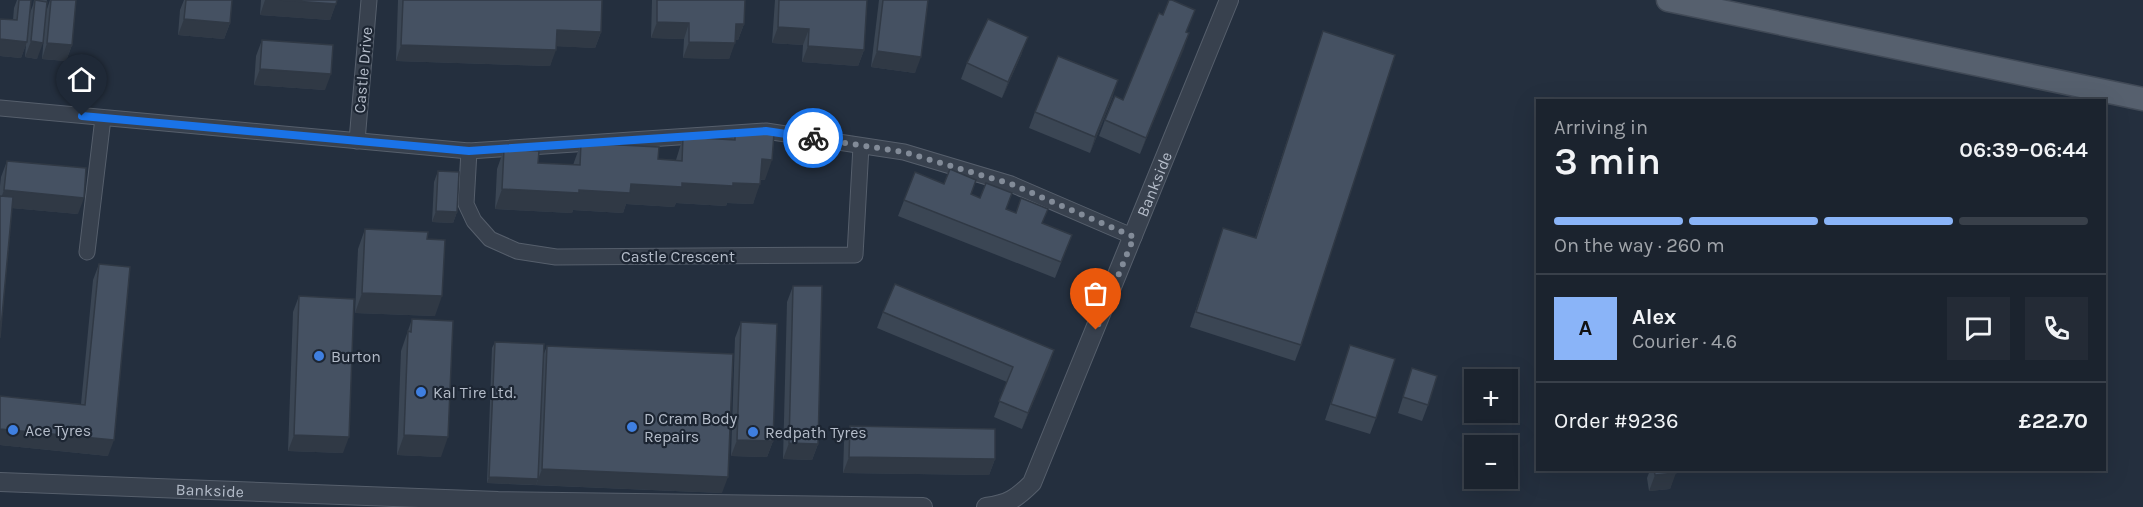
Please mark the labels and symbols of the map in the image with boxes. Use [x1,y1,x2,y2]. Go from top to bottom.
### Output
street label: Castle Drive [350,26,376,114]
pin [56,54,107,116]
courier [783,108,843,168]
street label: Bankside [1132,149,1176,219]
street label: Castle Crescent [621,247,735,266]
pin [1070,268,1121,330]
place label: Burton [331,347,381,366]
marker: Burton [312,349,326,363]
place label: Kal Tire Ltd. [433,383,516,402]
marker: Kal Tire Ltd. [414,385,428,399]
place label: D Cram Body Repairs [644,409,738,446]
marker: D Cram Body Repairs [625,420,639,434]
place label: Ace Tyres [25,421,91,440]
marker: Ace Tyres [6,423,20,437]
place label: Redpath Tyres [765,423,867,442]
marker: Redpath Tyres [746,425,760,439]
street label: Bankside [175,479,244,501]

